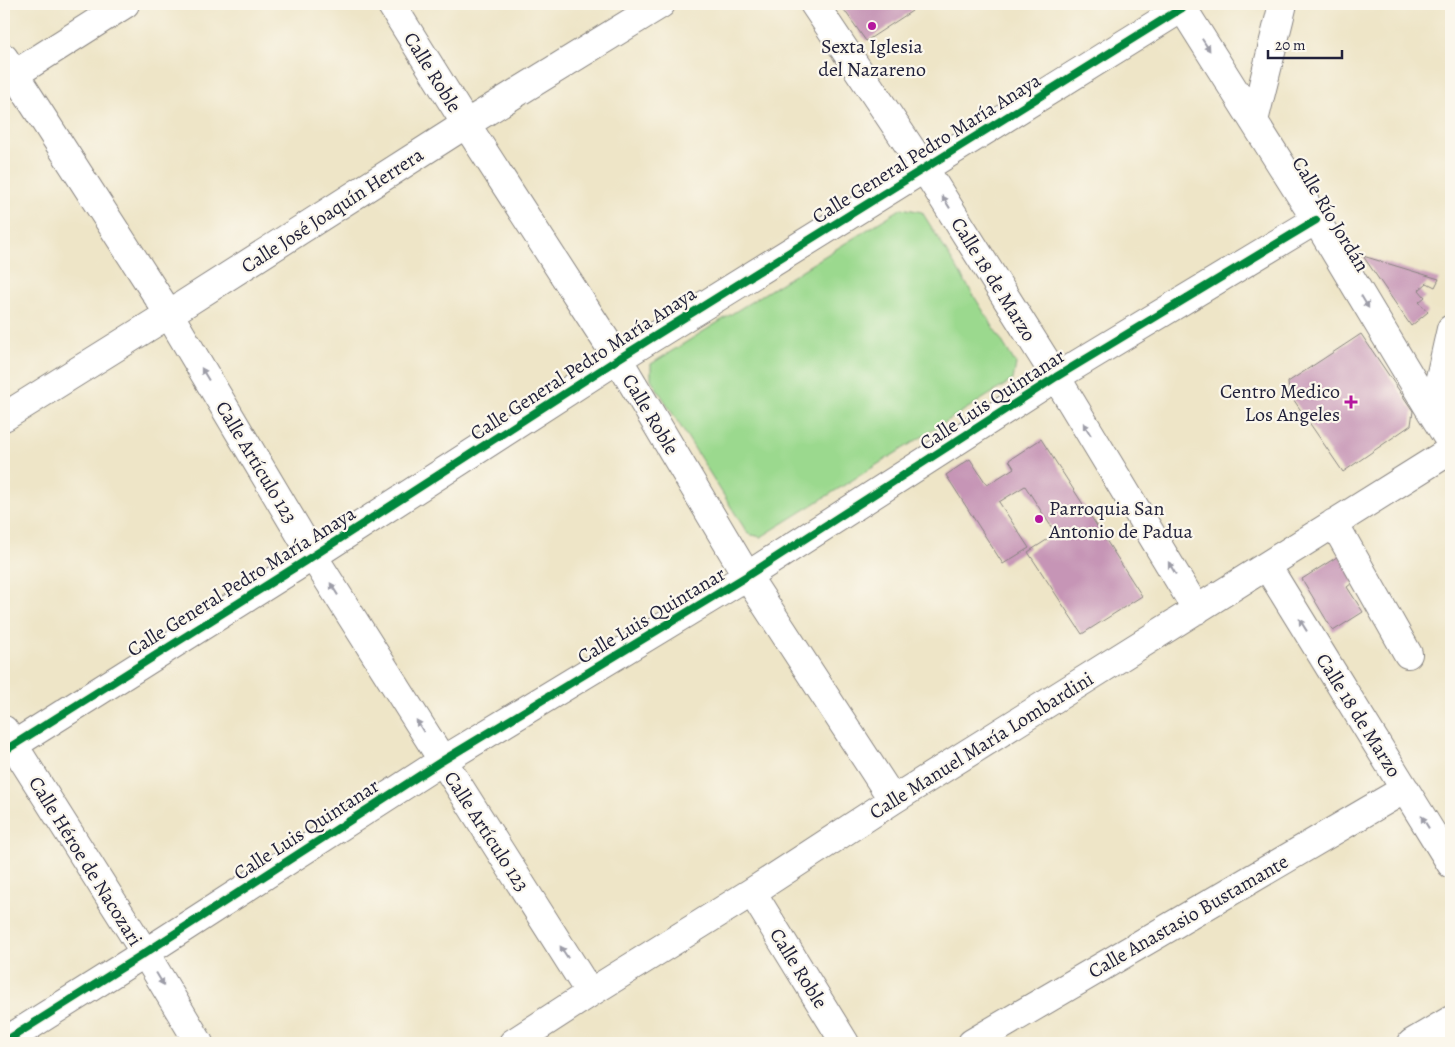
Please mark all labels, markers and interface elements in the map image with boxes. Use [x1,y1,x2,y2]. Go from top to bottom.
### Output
marker: Sexta Iglesia del Nazareno [866,20,878,32]
street label: Calle Roble [397,27,468,118]
scale bar [1268,28,1341,60]
place label: Sexta Iglesia del Nazareno [818,33,926,83]
text: 20 m [1275,35,1306,55]
one-way arrow [1201,38,1211,52]
street label: Calle General Pedro María Anaya [807,66,1046,230]
street label: Calle José Joaquín Herrera [236,141,429,280]
street label: Calle Río Jordán [1285,151,1376,277]
one-way arrow [941,196,950,209]
street label: Calle 18 de Marzo [945,212,1043,346]
street label: Calle General Pedro María Anaya [465,280,702,447]
one-way arrow [1361,295,1370,308]
street label: Calle Luis Quintanar [914,342,1070,457]
one-way arrow [200,368,209,381]
street label: Calle Roble [616,369,685,460]
place label: Centro Medico Los Angeles [1220,378,1340,428]
marker: Centro Medico Los Angeles [1344,395,1358,409]
street label: Calle Artículo 123 [209,396,304,529]
one-way arrow [1083,422,1092,435]
place label: Parroquia San Antonio de Padua [1048,495,1193,545]
street label: Calle General Pedro María Anaya [122,499,361,663]
marker: Parroquia San Antonio de Padua [1033,513,1045,525]
street label: Calle Luis Quintanar [572,560,731,670]
one-way arrow [1167,561,1176,574]
one-way arrow [329,582,339,595]
one-way arrow [1299,618,1308,631]
street label: Calle 18 de Marzo [1310,648,1408,782]
street label: Calle Manuel María Lombardini [864,665,1098,826]
one-way arrow [416,720,425,733]
street label: Calle Artículo 123 [438,766,536,897]
street label: Calle Héroe de Nacozari [22,771,149,951]
street label: Calle Luis Quintanar [228,772,384,887]
one-way arrow [1421,816,1430,829]
street label: Calle Anastasio Bustamante [1083,848,1293,985]
street label: Calle Roble [763,923,834,1014]
one-way arrow [559,945,569,958]
one-way arrow [156,972,165,985]

